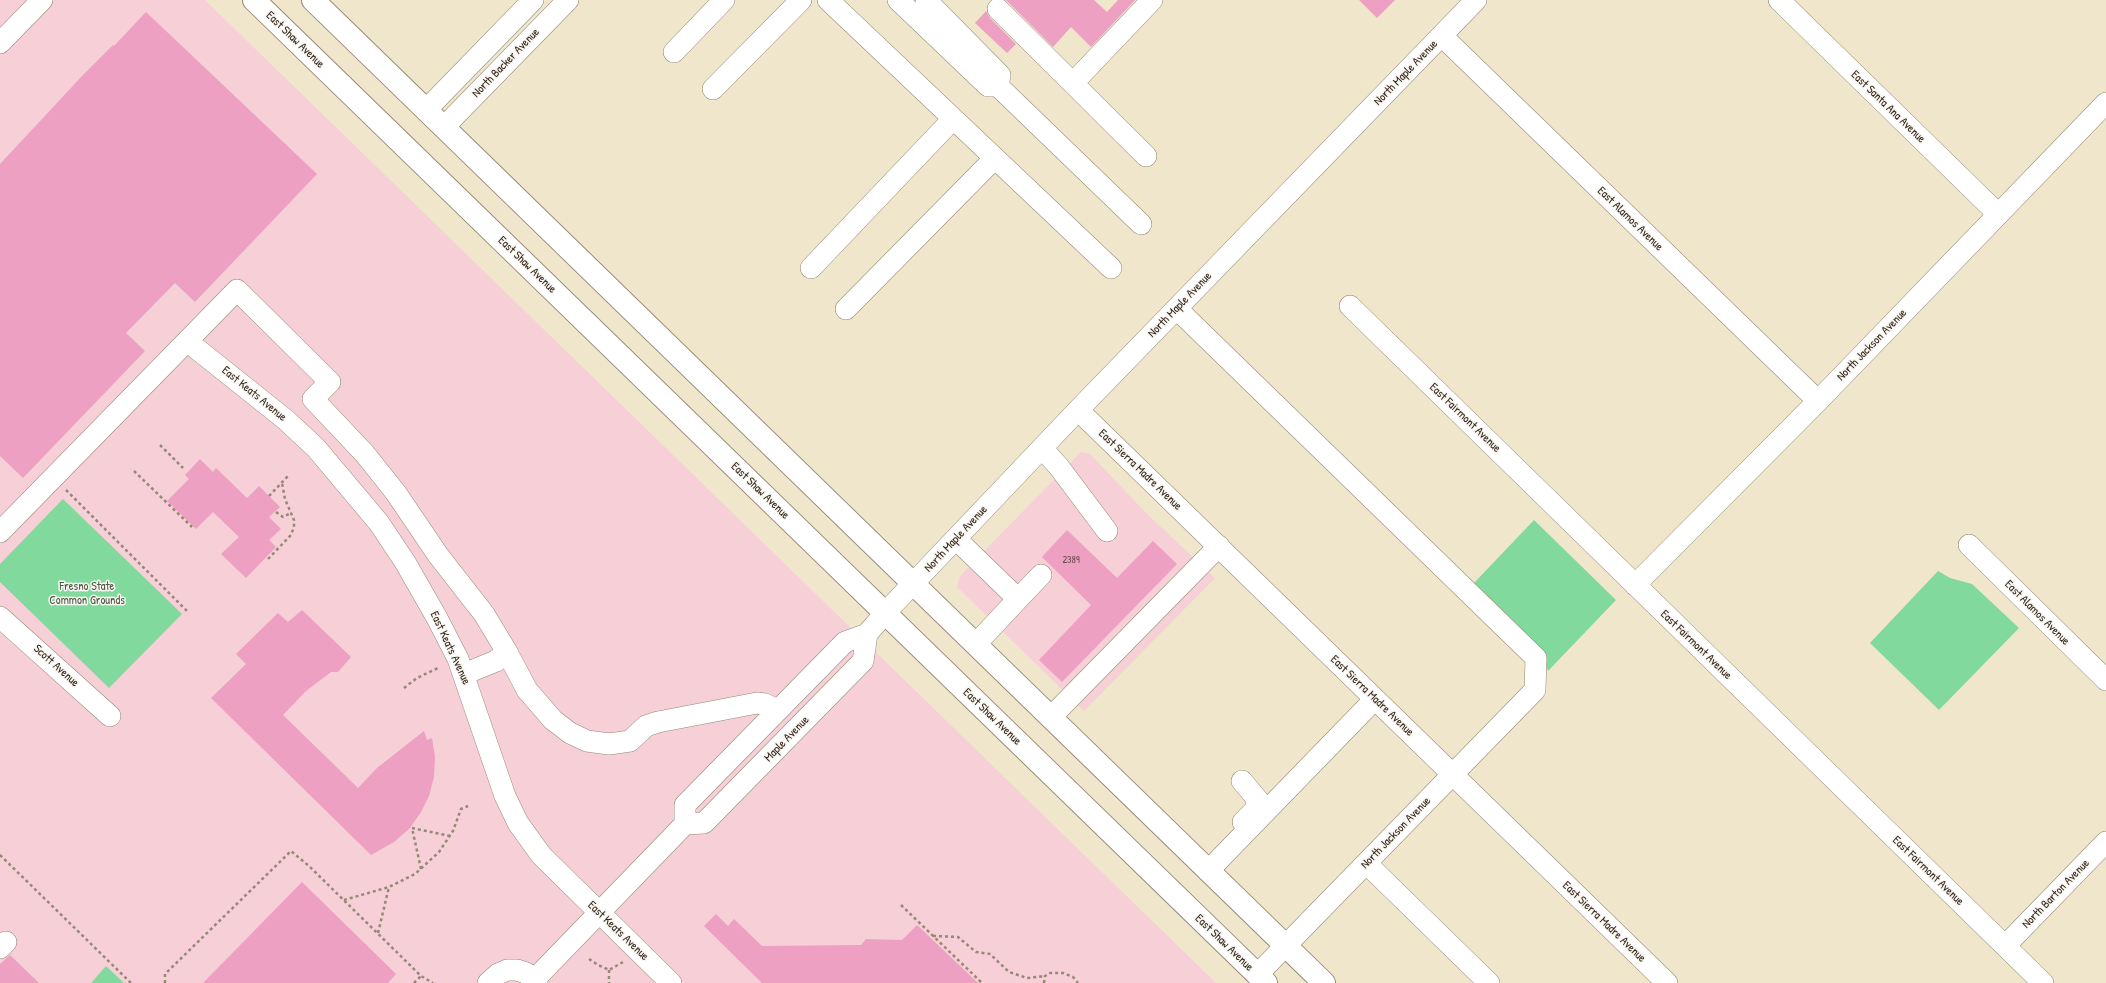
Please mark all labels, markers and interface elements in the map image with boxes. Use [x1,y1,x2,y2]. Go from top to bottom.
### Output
street label: East Shaw Avenue [263,9,327,71]
street label: North Backer Avenue [469,25,543,101]
street label: North Maple Avenue [1371,37,1441,109]
street label: East Santa Ana Avenue [1848,68,1928,146]
street label: East Alamos Avenue [1594,184,1666,254]
street label: East Shaw Avenue [495,234,559,296]
street label: North Maple Avenue [1145,269,1215,341]
street label: North Jackson Avenue [1834,306,1910,384]
street label: East Keats Avenue [219,363,289,425]
street label: East Fairmont Avenue [1426,380,1504,456]
street label: East Sierra Madre Avenue [1095,427,1185,513]
street label: East Shaw Avenue [728,460,792,522]
street label: North Maple Avenue [921,503,991,575]
house number: 2389 [1062,554,1080,566]
street label: East Alamos Avenue [2001,577,2073,649]
park label: Fresno State Common Grounds [49,580,125,608]
street label: East Fairmont Avenue [1657,607,1735,683]
street label: East Keats Avenue [427,609,473,687]
street label: Scott Avenue [30,642,82,690]
street label: East Sierra Madre Avenue [1327,653,1417,739]
street label: East Shaw Avenue [960,686,1024,748]
street label: Maple Avenue [762,713,812,765]
street label: North Jackson Avenue [1358,794,1434,872]
street label: East Fairmont Avenue [1889,833,1967,909]
street label: North Barton Avenue [2019,856,2093,932]
street label: East Sierra Madre Avenue [1559,879,1649,965]
street label: East Keats Avenue [585,898,651,964]
street label: East Shaw Avenue [1192,912,1256,974]

